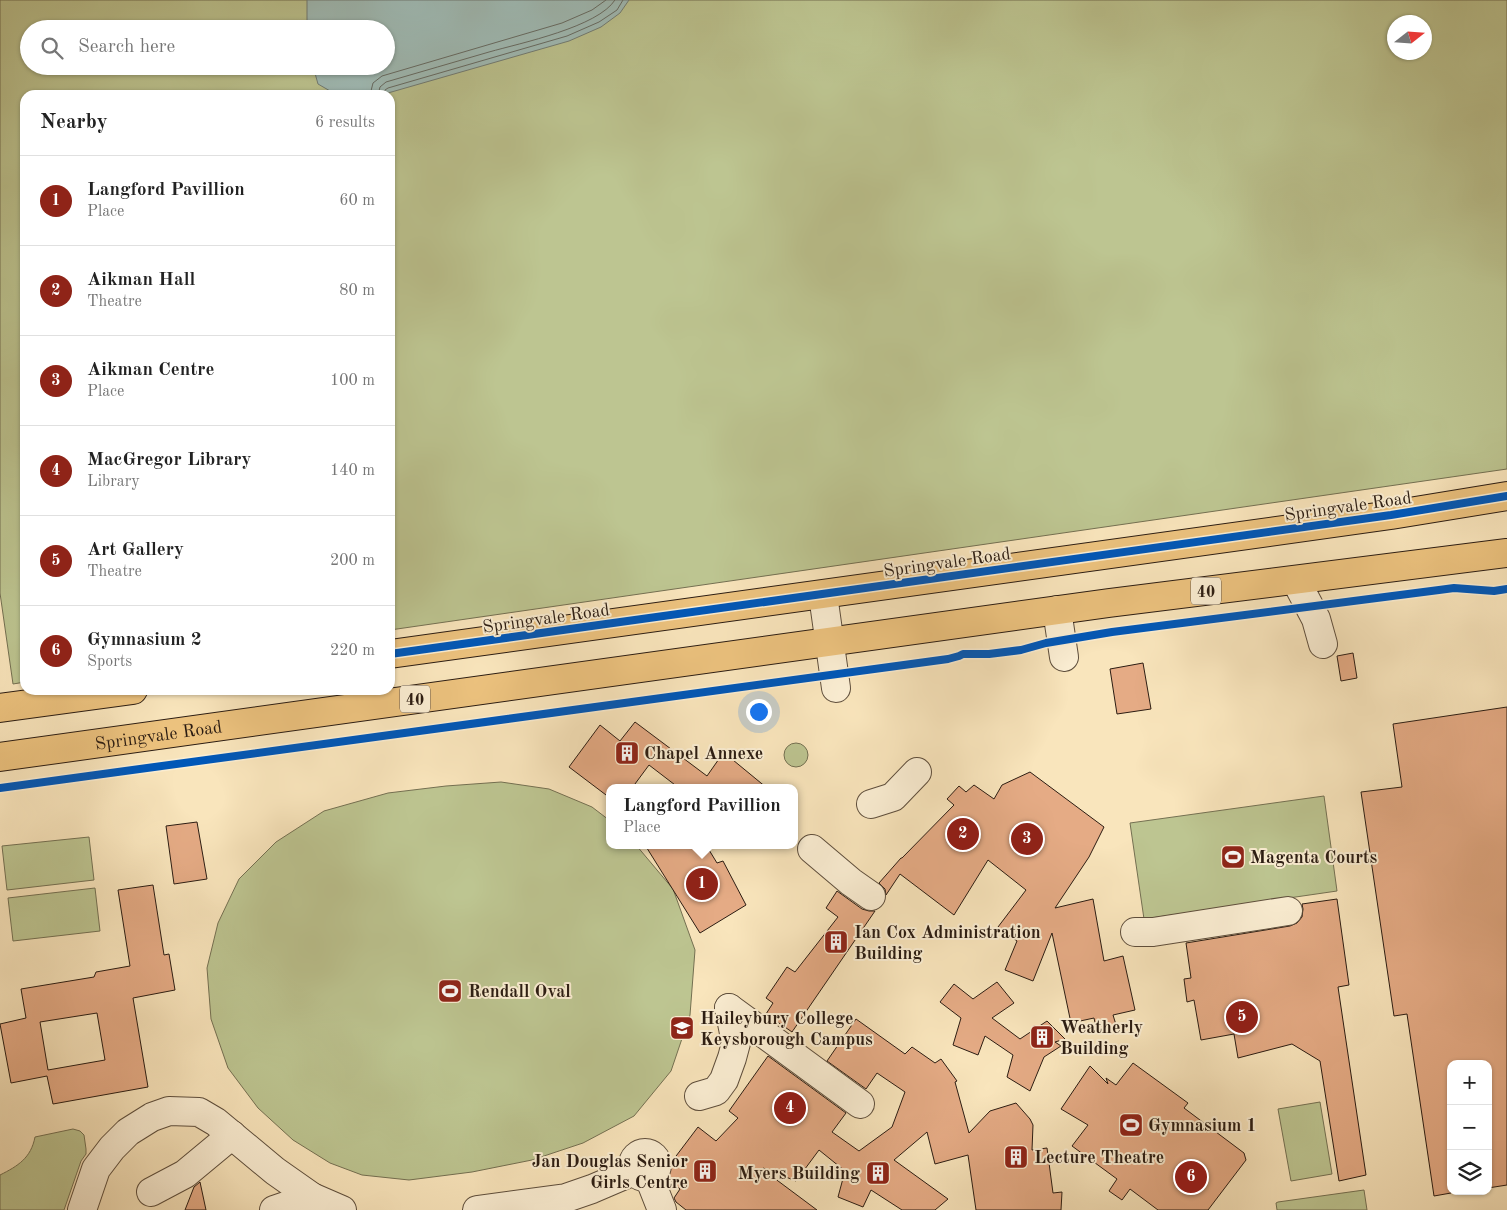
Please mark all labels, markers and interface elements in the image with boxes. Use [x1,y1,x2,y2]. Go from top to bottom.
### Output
north arrow [1387,15,1432,60]
search box [20,20,395,75]
icon: search [38,34,66,62]
text: Search here [78,38,175,57]
text: Nearby [40,112,108,133]
text: 6 results [315,115,375,131]
text: Langford Pavillion [87,181,245,200]
text: 1 [51,193,61,209]
text: 60 m [339,193,375,209]
text: Place [87,204,124,220]
text: Aikman Hall [87,271,195,290]
text: 2 [51,283,61,299]
text: 80 m [339,283,375,299]
text: Theatre [87,294,142,310]
text: Aikman Centre [87,361,215,380]
text: 3 [51,373,61,389]
text: 100 m [330,373,375,389]
text: Place [87,384,124,400]
text: MacGregor Library [87,451,252,470]
text: 4 [51,463,61,479]
text: 140 m [330,463,375,479]
text: Library [87,474,140,490]
street label: Springvale Road [1283,489,1413,525]
text: Art Gallery [87,541,184,560]
street label: Springvale Road [882,545,1012,581]
text: 5 [51,553,61,569]
text: 200 m [330,553,375,569]
text: Theatre [87,564,142,580]
road number: 40 [1191,578,1221,604]
street label: Springvale Road [481,601,611,637]
text: Gymnasium 2 [87,631,202,650]
text: 6 [51,643,61,659]
text: 220 m [330,643,375,659]
text: Sports [87,654,132,670]
road number: 40 [400,686,430,712]
your location [746,699,772,725]
street label: Springvale Road [94,718,223,754]
building icon: Chapel Annexe [614,740,640,766]
place label: Chapel Annexe [644,745,763,763]
popup [606,784,798,849]
text: Langford Pavillion [623,797,781,816]
pin: 2 [947,815,979,853]
text: Place [623,820,661,836]
pin: 3 [1011,820,1043,858]
sports icon: Magenta Courts [1220,844,1246,870]
place label: Magenta Courts [1250,849,1378,867]
pin: 1 [686,865,718,903]
place label: Ian Cox Administration Building [854,924,1041,963]
building icon: Ian Cox Administration Building [823,929,849,955]
sports icon: Rendall Oval [437,978,463,1004]
place label: Rendall Oval [468,983,571,1001]
pin: 5 [1226,998,1258,1036]
place label: Haileybury College Keysborough Campus [700,1010,873,1049]
school or university icon: Haileybury College Keysborough Campus [669,1015,695,1041]
place label: Weatherly Building [1060,1019,1143,1058]
building icon: Weatherly Building [1029,1024,1055,1050]
map controls [1447,1060,1492,1195]
button: + [1447,1060,1492,1105]
pin: 4 [774,1089,806,1127]
button: − [1447,1105,1492,1150]
sports icon: Gymnasium 1 [1118,1112,1144,1138]
place label: Gymnasium 1 [1148,1117,1257,1135]
building icon: Lecture Theatre [1003,1144,1029,1170]
place label: Lecture Theatre [1034,1149,1164,1167]
button: layers [1447,1150,1492,1195]
place label: Jan Douglas Senior Girls Centre [532,1153,688,1192]
building icon: Jan Douglas Senior Girls Centre [692,1158,718,1184]
pin: 6 [1175,1158,1207,1196]
building icon: Myers Building [865,1160,891,1186]
place label: Myers Building [738,1165,860,1183]

